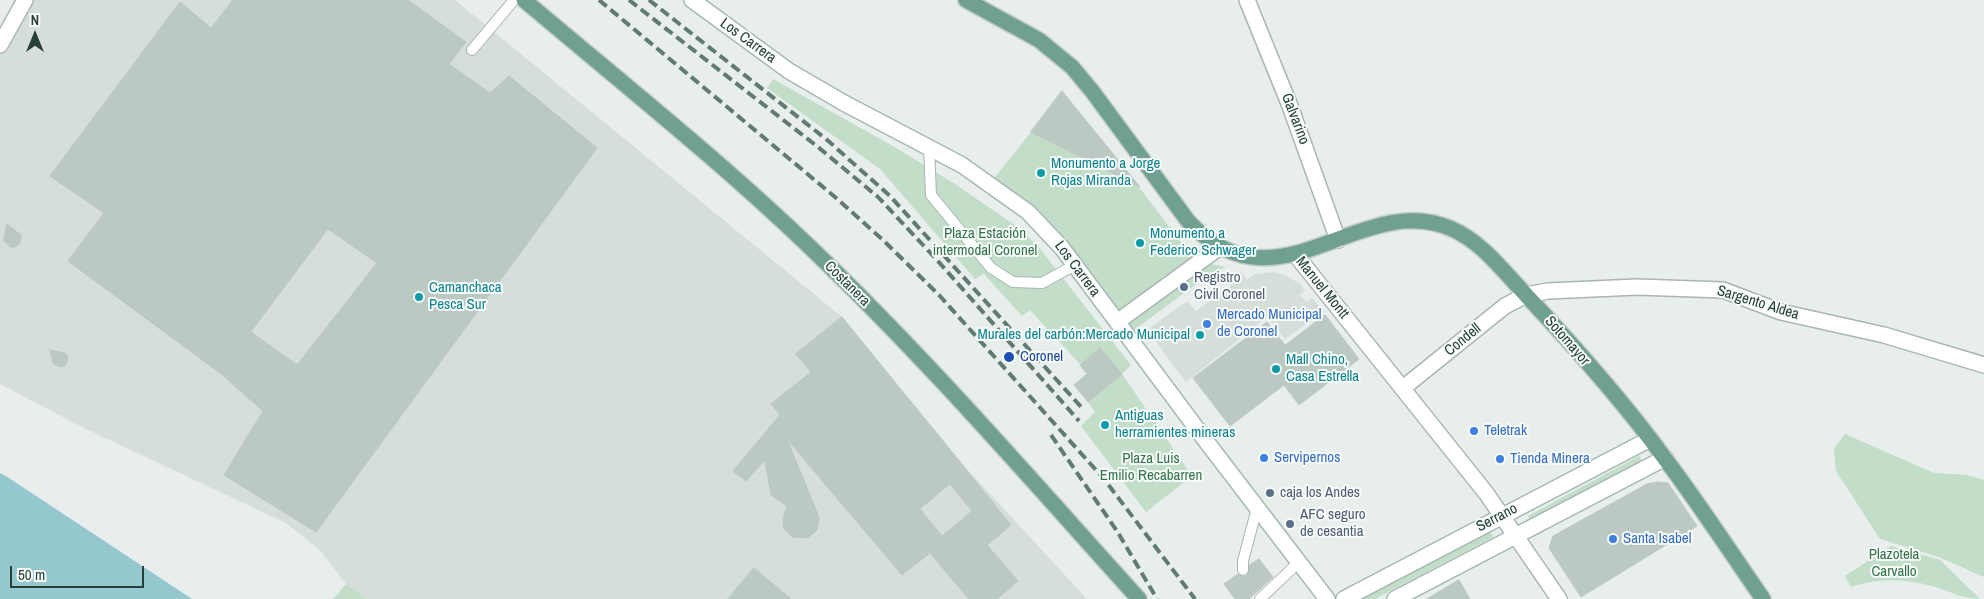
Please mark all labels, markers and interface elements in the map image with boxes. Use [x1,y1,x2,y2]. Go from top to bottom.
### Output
north arrow [10,10,60,60]
text: N [31,11,39,29]
street label: Los Carrera [716,15,780,67]
street label: Galvarino [1277,91,1313,147]
place label: Monumento a Jorge Rojas Miranda [1051,155,1160,190]
marker: Monumento a Jorge Rojas Miranda [1035,167,1047,179]
park label: Plaza Estación intermodal Coronel [933,225,1037,260]
place label: Monumento a Federico Schwager [1150,225,1256,260]
marker: Monumento a Federico Schwager [1134,237,1146,249]
street label: Los Carrera [1050,238,1104,300]
street label: Manuel Montt [1292,253,1352,323]
street label: Costanera [821,258,873,310]
place label: Registro Civil Coronel [1194,269,1265,304]
place label: Camanchaca Pesca Sur [429,279,501,314]
marker: Registro Civil Coronel [1178,281,1190,293]
street label: Sargento Aldea [1715,282,1801,324]
marker: Camanchaca Pesca Sur [413,291,425,303]
place label: Mercado Municipal de Coronel [1217,306,1322,341]
street label: Sotomayor [1541,313,1593,369]
marker: Mercado Municipal de Coronel [1201,318,1213,330]
street label: Condell [1441,320,1485,360]
place label: Murales del carbón:Mercado Municipal [977,326,1190,344]
marker: Murales del carbón:Mercado Municipal [1194,329,1206,341]
place label: Coronel [1020,348,1063,366]
marker: Coronel [1002,350,1016,364]
place label: Mall Chino, Casa Estrella [1286,351,1359,386]
marker: Mall Chino, Casa Estrella [1270,363,1282,375]
place label: Antiguas herramientes mineras [1115,407,1235,442]
marker: Antiguas herramientes mineras [1099,419,1111,431]
place label: Teletrak [1484,422,1527,440]
marker: Teletrak [1468,425,1480,437]
place label: Servipernos [1274,449,1340,467]
park label: Plaza Luis Emilio Recabarren [1100,450,1202,485]
place label: Tienda Minera [1510,450,1590,468]
marker: Servipernos [1258,452,1270,464]
marker: Tienda Minera [1494,453,1506,465]
place label: caja los Andes [1280,484,1360,502]
marker: caja los Andes [1264,487,1276,499]
street label: Serrano [1473,500,1521,536]
place label: AFC seguro de cesantia [1300,506,1366,541]
marker: AFC seguro de cesantia [1284,518,1296,530]
place label: Santa Isabel [1623,530,1691,548]
marker: Santa Isabel [1607,533,1619,545]
park label: Plazotela Carvallo [1869,546,1919,581]
scale bar [12,556,146,588]
text: 50 m [18,564,45,585]

